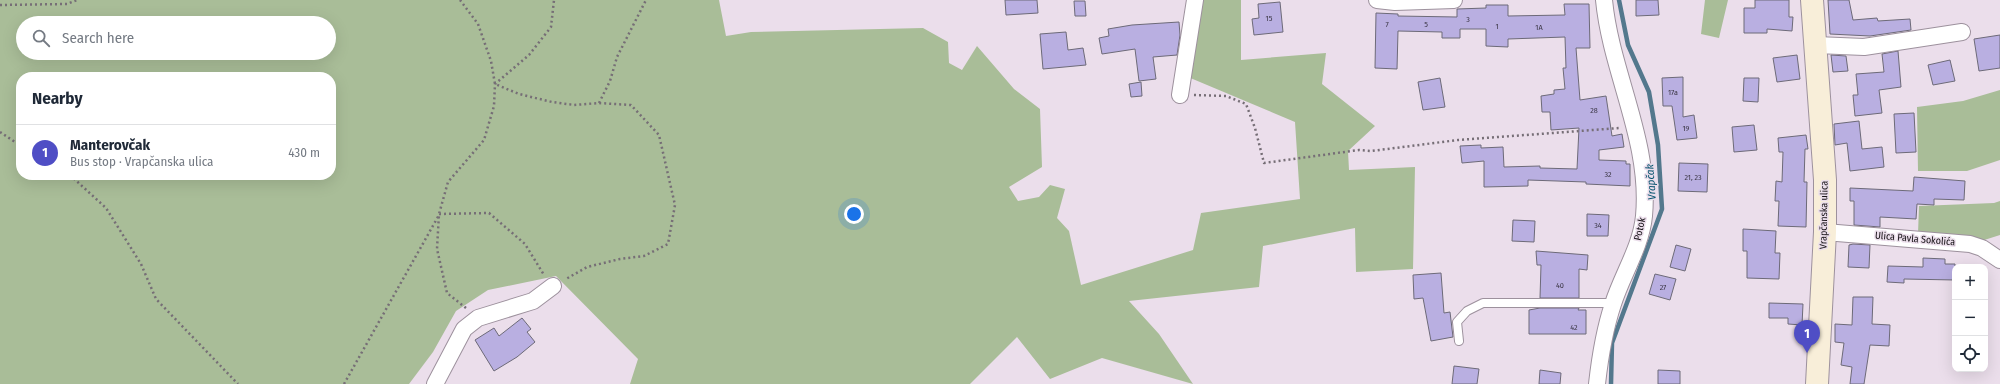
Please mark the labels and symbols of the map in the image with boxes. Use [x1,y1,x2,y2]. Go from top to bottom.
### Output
house number: 15 [1266,14,1273,23]
house number: 3 [1466,15,1470,24]
house number: 7 [1385,20,1389,29]
house number: 5 [1424,20,1428,29]
house number: 1 [1495,22,1499,31]
house number: 1A [1535,23,1543,32]
house number: 17a [1668,88,1678,97]
house number: 28 [1590,106,1598,115]
house number: 19 [1682,124,1690,133]
water label: Vrapčak [1643,163,1659,200]
house number: 32 [1604,170,1612,179]
house number: 21, 23 [1684,173,1702,182]
street label: Vrapčanska ulica [1817,181,1831,249]
your location [844,204,864,224]
street label: Potok [1632,216,1648,242]
house number: 34 [1594,221,1602,230]
street label: Ulica Pavla Sokolića [1874,230,1956,248]
house number: 40 [1556,281,1564,290]
house number: 27 [1660,283,1667,292]
pin: 1 [1794,320,1820,353]
house number: 42 [1570,323,1578,332]

